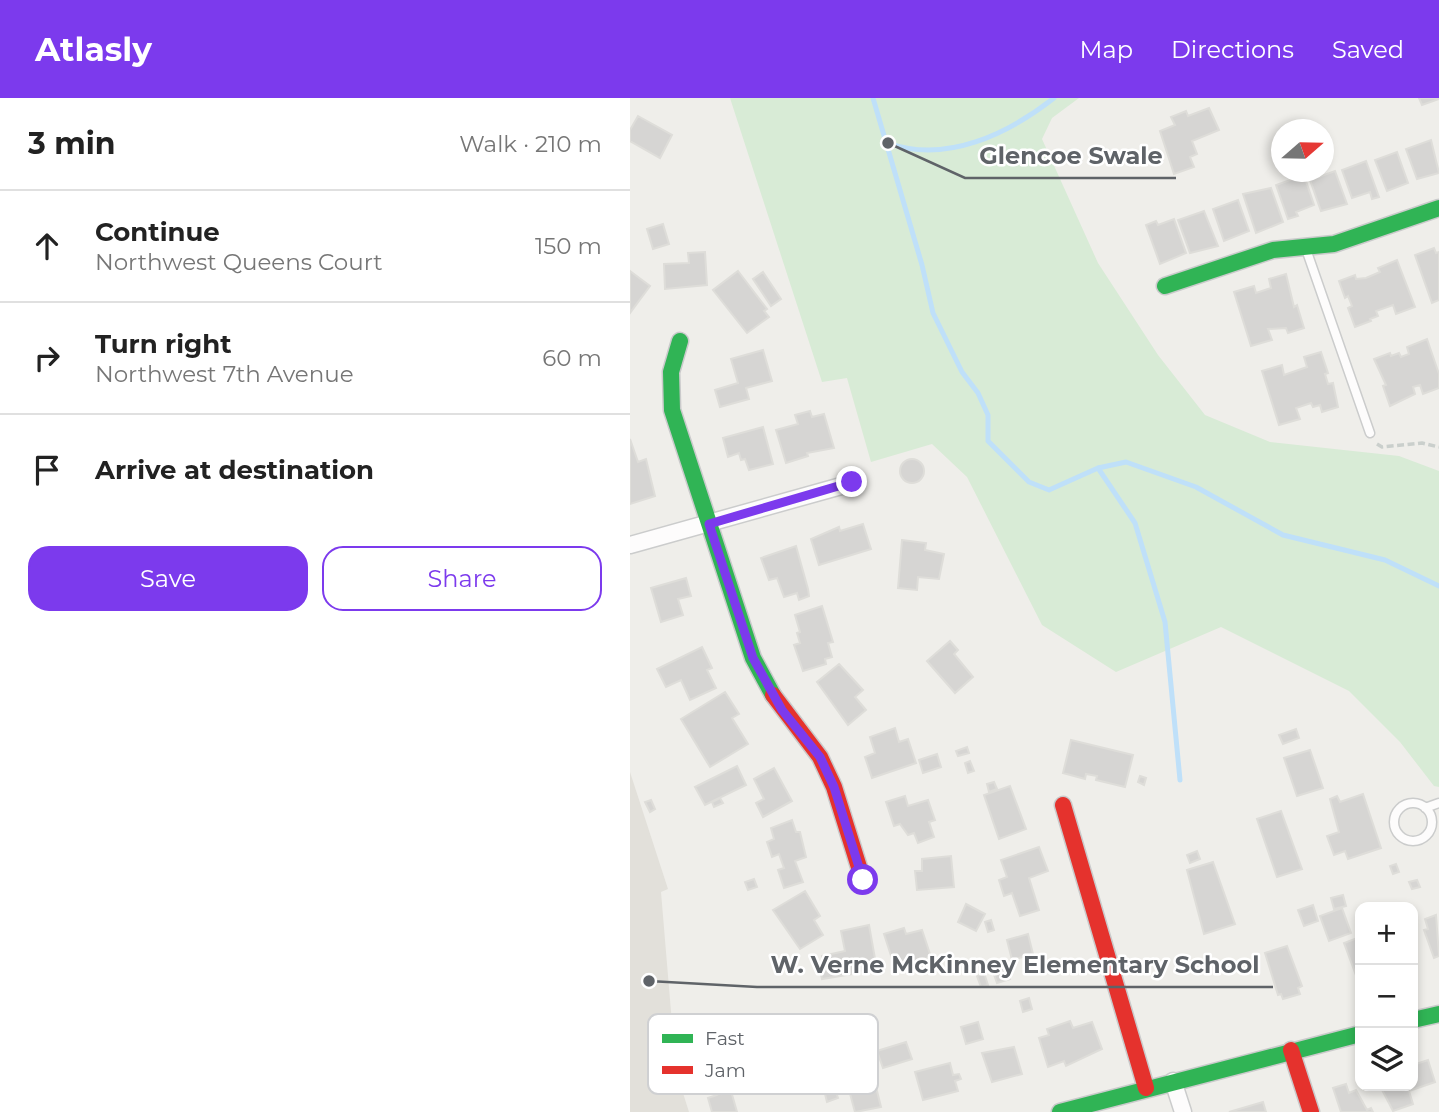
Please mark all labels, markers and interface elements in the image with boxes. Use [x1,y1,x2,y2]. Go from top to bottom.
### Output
text: Atlasly [35,29,152,69]
text: Map [1080,35,1133,64]
text: Directions [1171,35,1294,64]
text: Saved [1332,35,1404,64]
north arrow [1271,119,1334,182]
text: 3 min [28,125,115,162]
text: Walk · 210 m [459,130,602,158]
callout: Glencoe Swale [965,133,1176,178]
text: Glencoe Swale [979,141,1163,170]
text: Continue [95,216,220,248]
icon: ahead [28,227,66,265]
text: 150 m [535,232,602,260]
text: Northwest Queens Court [95,248,383,276]
text: Turn right [95,328,231,360]
icon: right [28,339,66,377]
text: 60 m [542,344,602,372]
text: Northwest 7th Avenue [95,360,354,388]
icon: arrive [28,451,66,489]
text: Arrive at destination [95,454,374,486]
route end [836,466,867,497]
button: Save [28,546,308,611]
button: Share [322,546,602,611]
route start [847,864,878,895]
map controls [1355,902,1418,1091]
button: + [1355,902,1418,965]
callout: W. Verne McKinney Elementary School [757,942,1273,987]
text: W. Verne McKinney Elementary School [771,950,1259,979]
button: − [1355,965,1418,1028]
legend [648,1014,878,1094]
text: Fast [705,1027,745,1050]
button: layers [1355,1028,1418,1091]
text: Jam [704,1059,746,1082]

